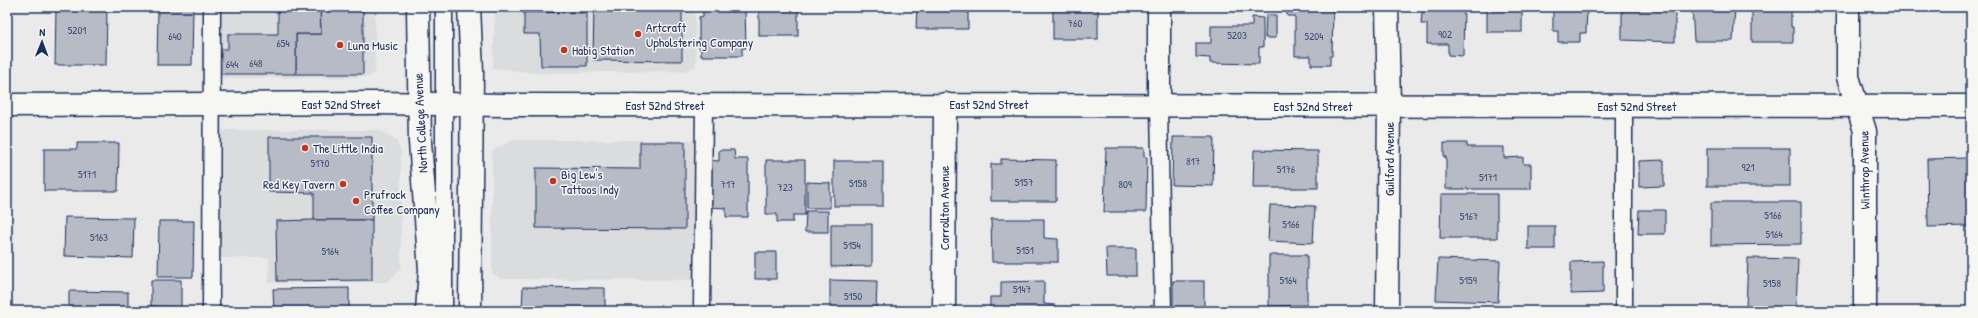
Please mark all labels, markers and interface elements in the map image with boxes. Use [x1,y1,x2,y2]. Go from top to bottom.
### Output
house number: 760 [1068,16,1082,30]
place label: Artcraft Upholstering Company [646,18,754,51]
north arrow [22,22,62,62]
house number: 5201 [68,23,86,37]
text: N [39,25,45,39]
house number: 902 [1438,27,1452,41]
house number: 5203 [1227,28,1247,42]
house number: 640 [168,29,182,43]
marker: Artcraft Upholstering Company [633,29,643,39]
house number: 5204 [1305,29,1323,43]
house number: 654 [276,36,290,50]
place label: Luna Music [348,36,398,54]
marker: Luna Music [335,40,345,50]
place label: Habig Station [572,41,634,59]
marker: Habig Station [559,45,569,55]
house number: 648 [249,56,263,70]
house number: 644 [226,57,238,71]
street label: North College Avenue [408,73,432,173]
street label: East 52nd Street [301,95,381,113]
street label: East 52nd Street [949,95,1029,113]
street label: East 52nd Street [625,96,705,114]
street label: East 52nd Street [1273,97,1353,115]
street label: East 52nd Street [1597,97,1677,115]
street label: Guilford Avenue [1380,122,1398,196]
street label: Winthrop Avenue [1854,131,1874,209]
place label: The Little India [313,139,383,157]
marker: The Little India [300,143,310,153]
house number: 817 [1186,154,1200,168]
house number: 5170 [310,156,330,170]
house number: 921 [1741,160,1755,174]
house number: 5176 [1277,162,1296,176]
place label: Big Lew's Tattoos Indy [561,165,620,198]
street label: Carrollton Avenue [935,166,953,250]
house number: 5171 [78,167,96,181]
house number: 5171 [1479,170,1497,184]
place label: Red Key Tavern [263,175,335,193]
house number: 5157 [1015,175,1033,189]
marker: Big Lew's Tattoos Indy [548,176,558,186]
house number: 5158 [849,176,867,190]
house number: 717 [721,177,735,191]
house number: 809 [1118,177,1132,191]
marker: Red Key Tavern [338,179,348,189]
house number: 723 [777,180,793,194]
place label: Prufrock Coffee Company [364,185,440,218]
marker: Prufrock Coffee Company [351,196,361,206]
house number: 5166 [1764,208,1782,222]
house number: 5167 [1460,209,1478,223]
house number: 5166 [1282,217,1300,231]
house number: 5164 [1765,227,1783,241]
house number: 5163 [90,230,108,244]
house number: 5154 [843,238,861,252]
house number: 5151 [1016,243,1034,257]
house number: 5164 [321,244,339,258]
house number: 5164 [1279,273,1297,287]
house number: 5159 [1459,273,1477,287]
house number: 5158 [1763,276,1781,290]
house number: 5147 [1013,282,1031,296]
house number: 5150 [844,289,862,303]

